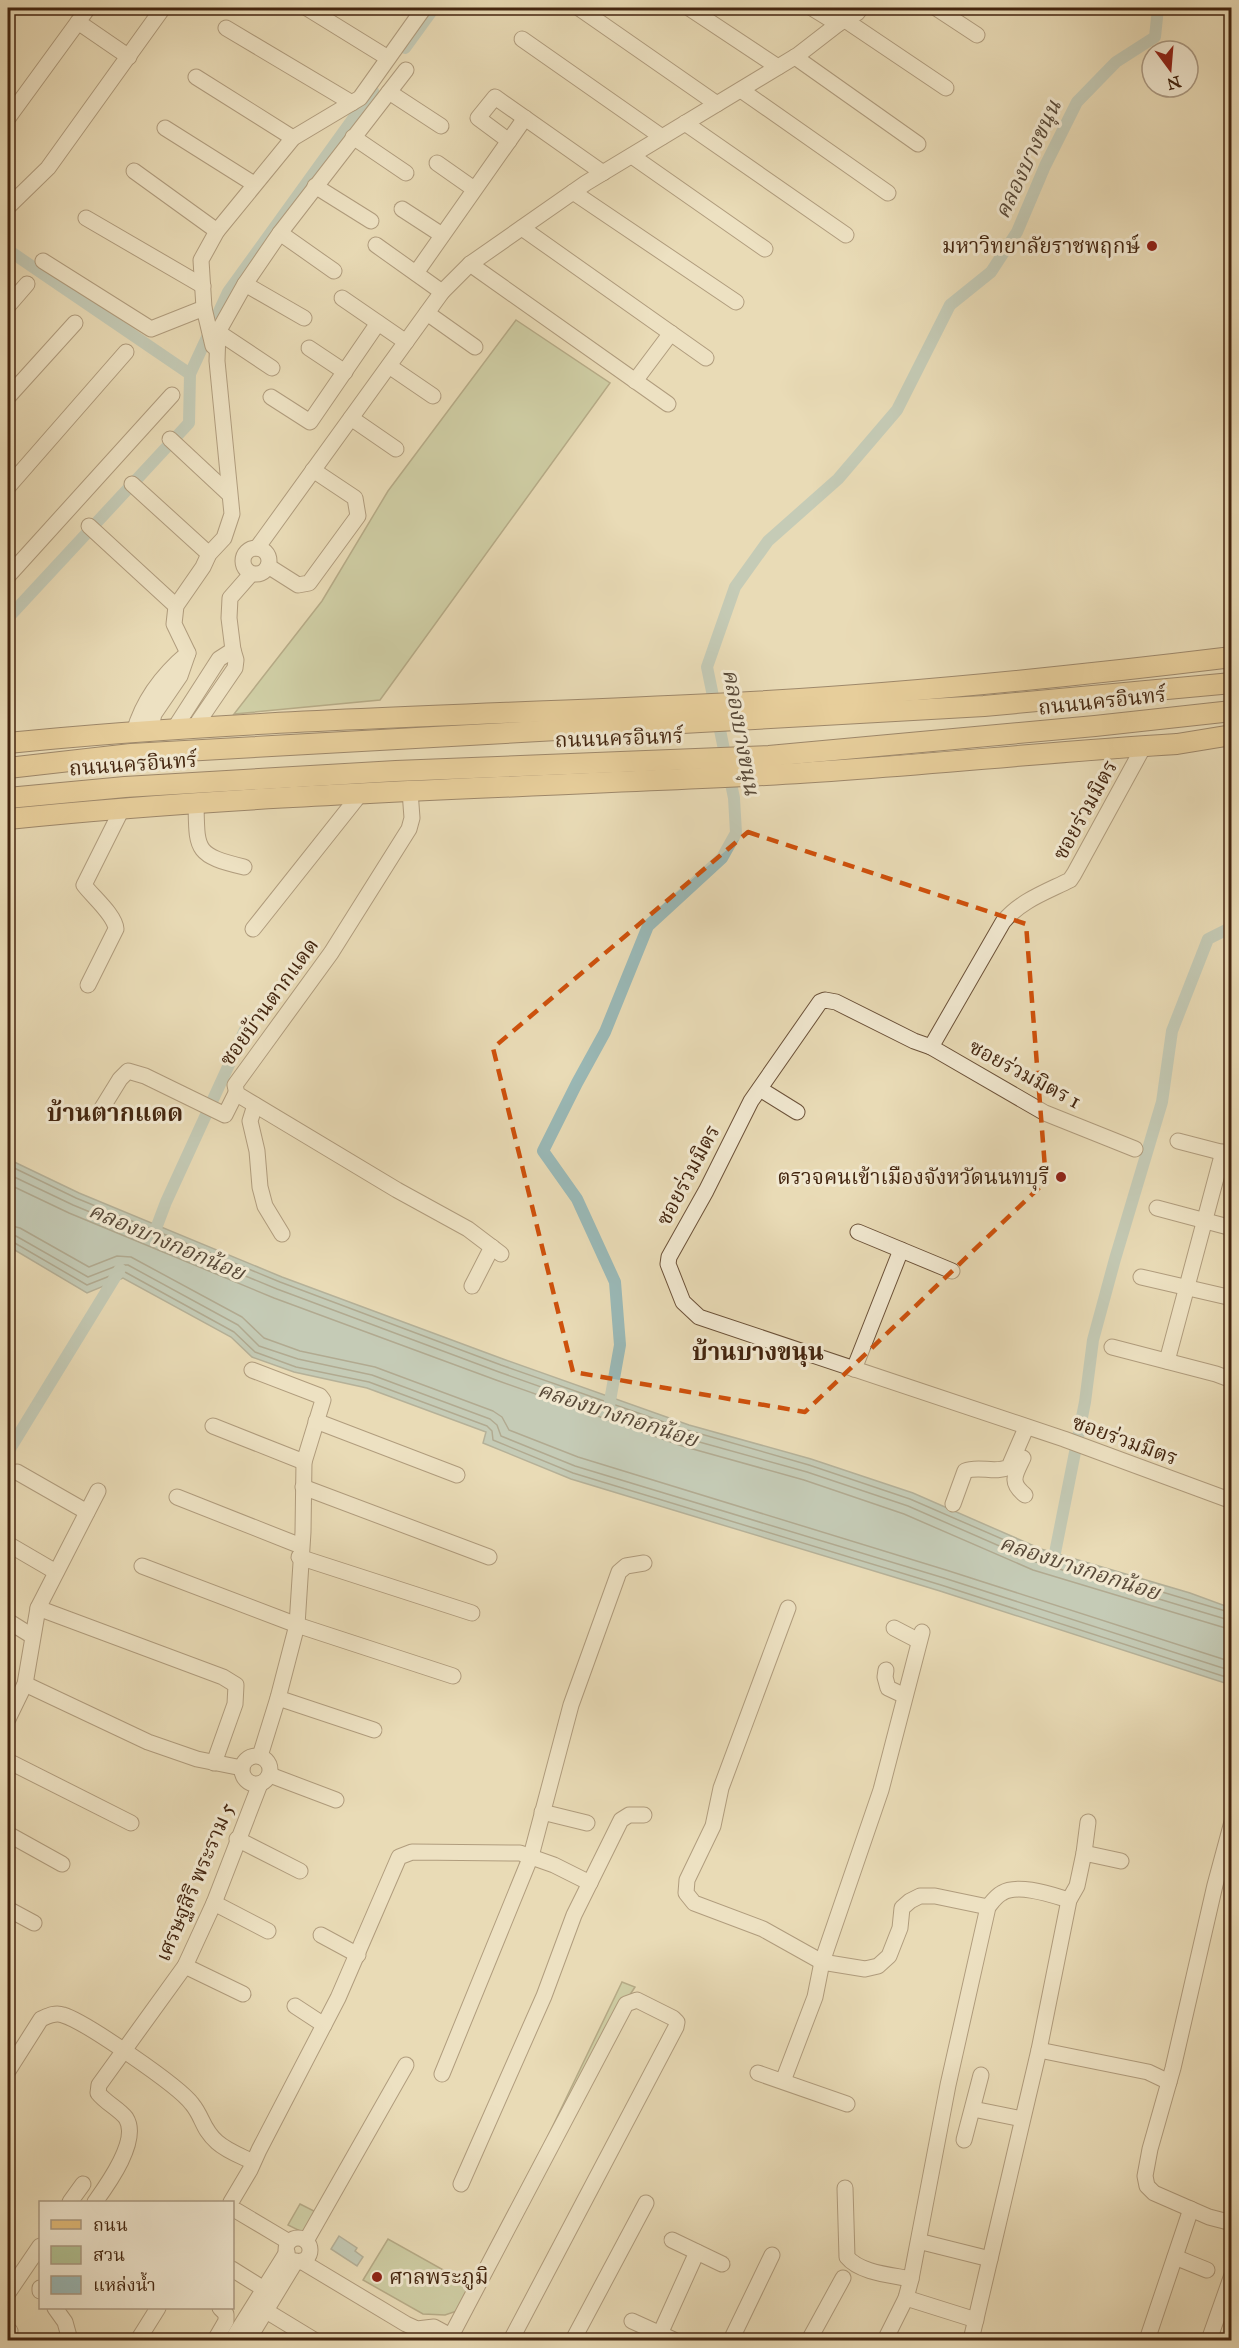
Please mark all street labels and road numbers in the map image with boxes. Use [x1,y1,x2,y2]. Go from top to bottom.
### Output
street label: ถนนนครอินทร์ [1037,681,1168,721]
street label: ถนนนครอินทร์ [554,723,685,753]
street label: ถนนนครอินทร์ [68,746,199,781]
street label: ซอยร่วมมิตร [1047,756,1123,864]
street label: ซอยบ้านตากแดด [214,933,324,1071]
street label: ซอยร่วมมิตร 1 [965,1034,1085,1114]
street label: ซอยร่วมมิตร [651,1120,725,1230]
street label: ซอยร่วมมิตร [1069,1409,1181,1471]
street label: เศรษฐสิริ พระราม 5 [150,1798,240,1965]

